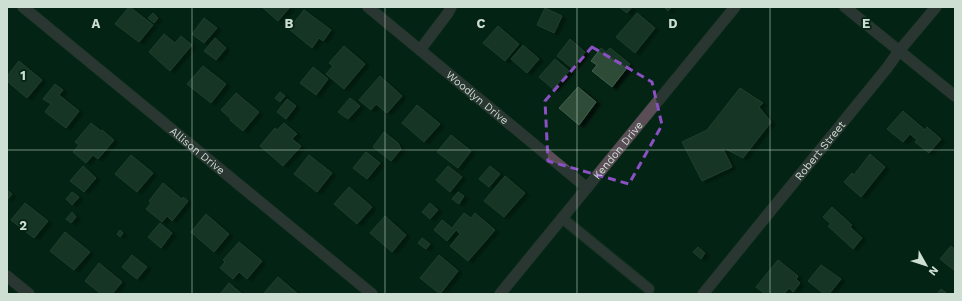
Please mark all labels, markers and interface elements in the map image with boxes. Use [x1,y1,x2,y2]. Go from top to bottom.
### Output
text: A [92,16,101,31]
text: B [285,16,294,31]
text: C [477,16,486,31]
text: D [668,16,678,31]
text: E [862,16,870,31]
text: 1 [20,68,26,83]
street label: Woodlyn Drive [444,68,511,127]
street label: Kendon Drive [590,118,645,182]
street label: Robert Street [792,118,848,183]
street label: Allison Drive [167,124,228,177]
text: 2 [19,218,27,233]
north arrow [906,245,946,285]
text: N [926,264,941,278]

